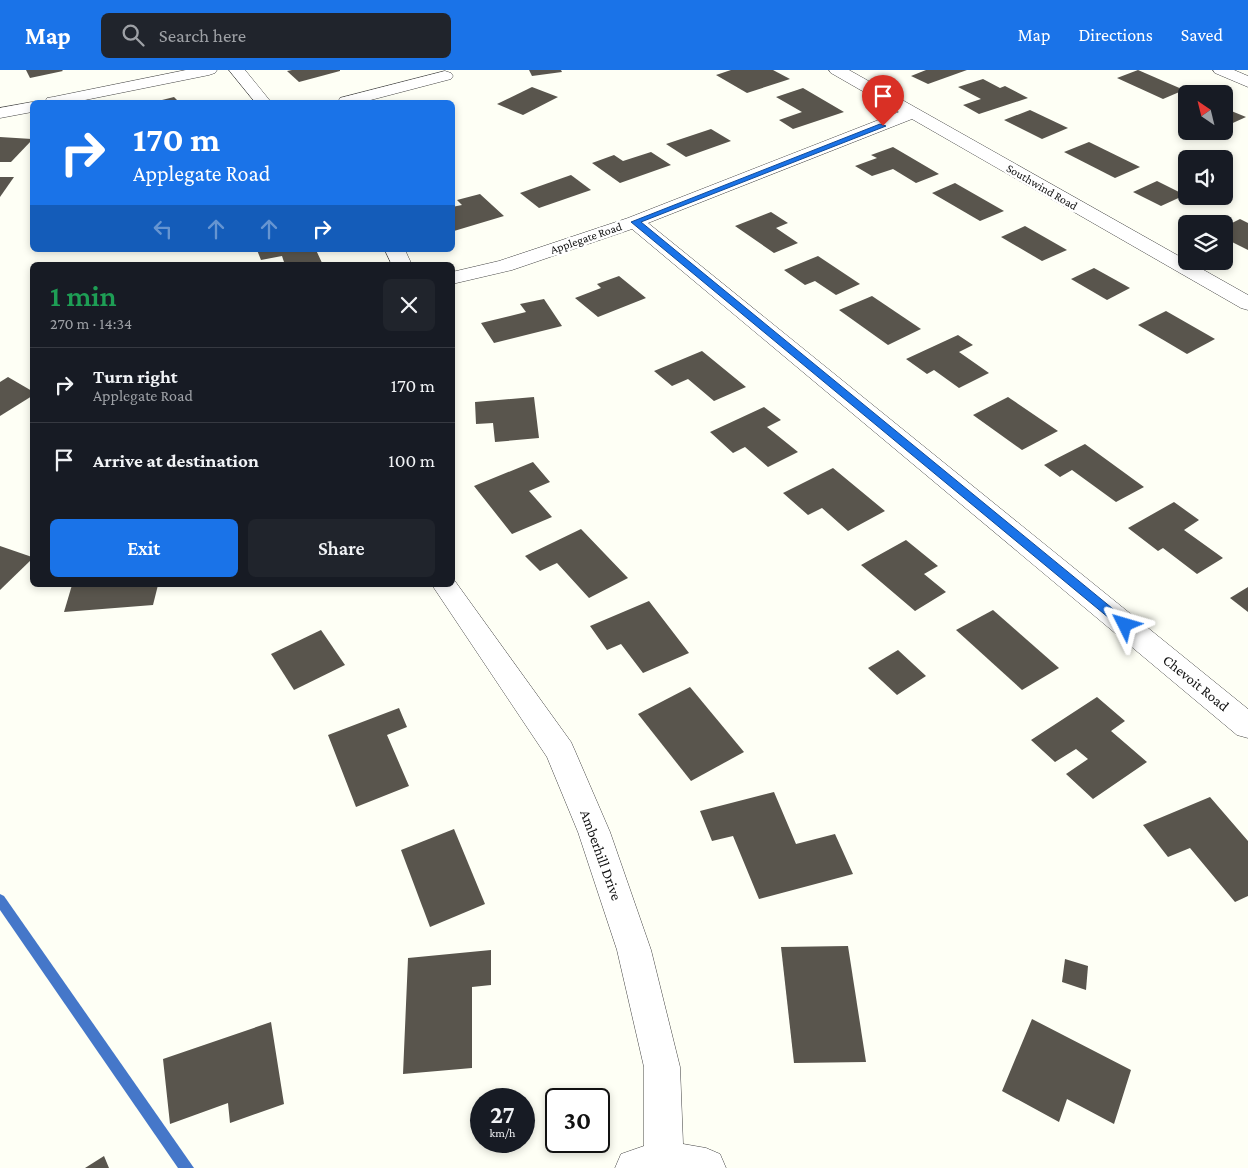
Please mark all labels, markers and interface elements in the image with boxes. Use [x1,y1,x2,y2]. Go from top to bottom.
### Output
search box [101,13,451,58]
icon: search [119,21,147,49]
text: Map [25,22,71,49]
text: Search here [159,25,246,46]
text: Map [1018,25,1050,45]
text: Directions [1078,25,1153,45]
text: Saved [1181,25,1223,45]
pin [862,75,904,126]
icon: arrive [869,82,897,110]
north arrow [1178,85,1232,140]
map controls [1178,85,1233,270]
icon: right [50,120,115,185]
text: 170 m [133,120,220,159]
button: sound [1178,150,1233,205]
text: Applegate Road [133,161,270,186]
street label: Southwind Road [1004,161,1081,213]
icon: left [149,215,177,243]
icon: ahead [202,215,230,243]
icon: ahead [255,215,283,243]
icon: right [308,215,336,243]
button: layers [1178,215,1233,270]
street label: Applegate Road [548,219,624,257]
text: 1 min [50,279,117,312]
button: close [383,279,435,331]
text: 270 m · 14:34 [50,315,132,332]
text: Turn right [93,366,178,387]
icon: right [50,371,78,399]
text: 170 m [391,375,435,396]
text: Applegate Road [93,387,193,404]
icon: arrive [50,446,78,474]
text: Arrive at destination [93,450,259,471]
text: 100 m [388,450,435,471]
button: Exit [50,519,238,577]
button: Share [248,519,435,577]
position arrow [1098,598,1150,650]
street label: Chevoit Road [1160,652,1232,714]
street label: Amberhill Drive [577,807,625,903]
speed limit sign: 30 [545,1088,610,1153]
text: 27 [490,1101,515,1128]
text: km/h [490,1126,515,1140]

